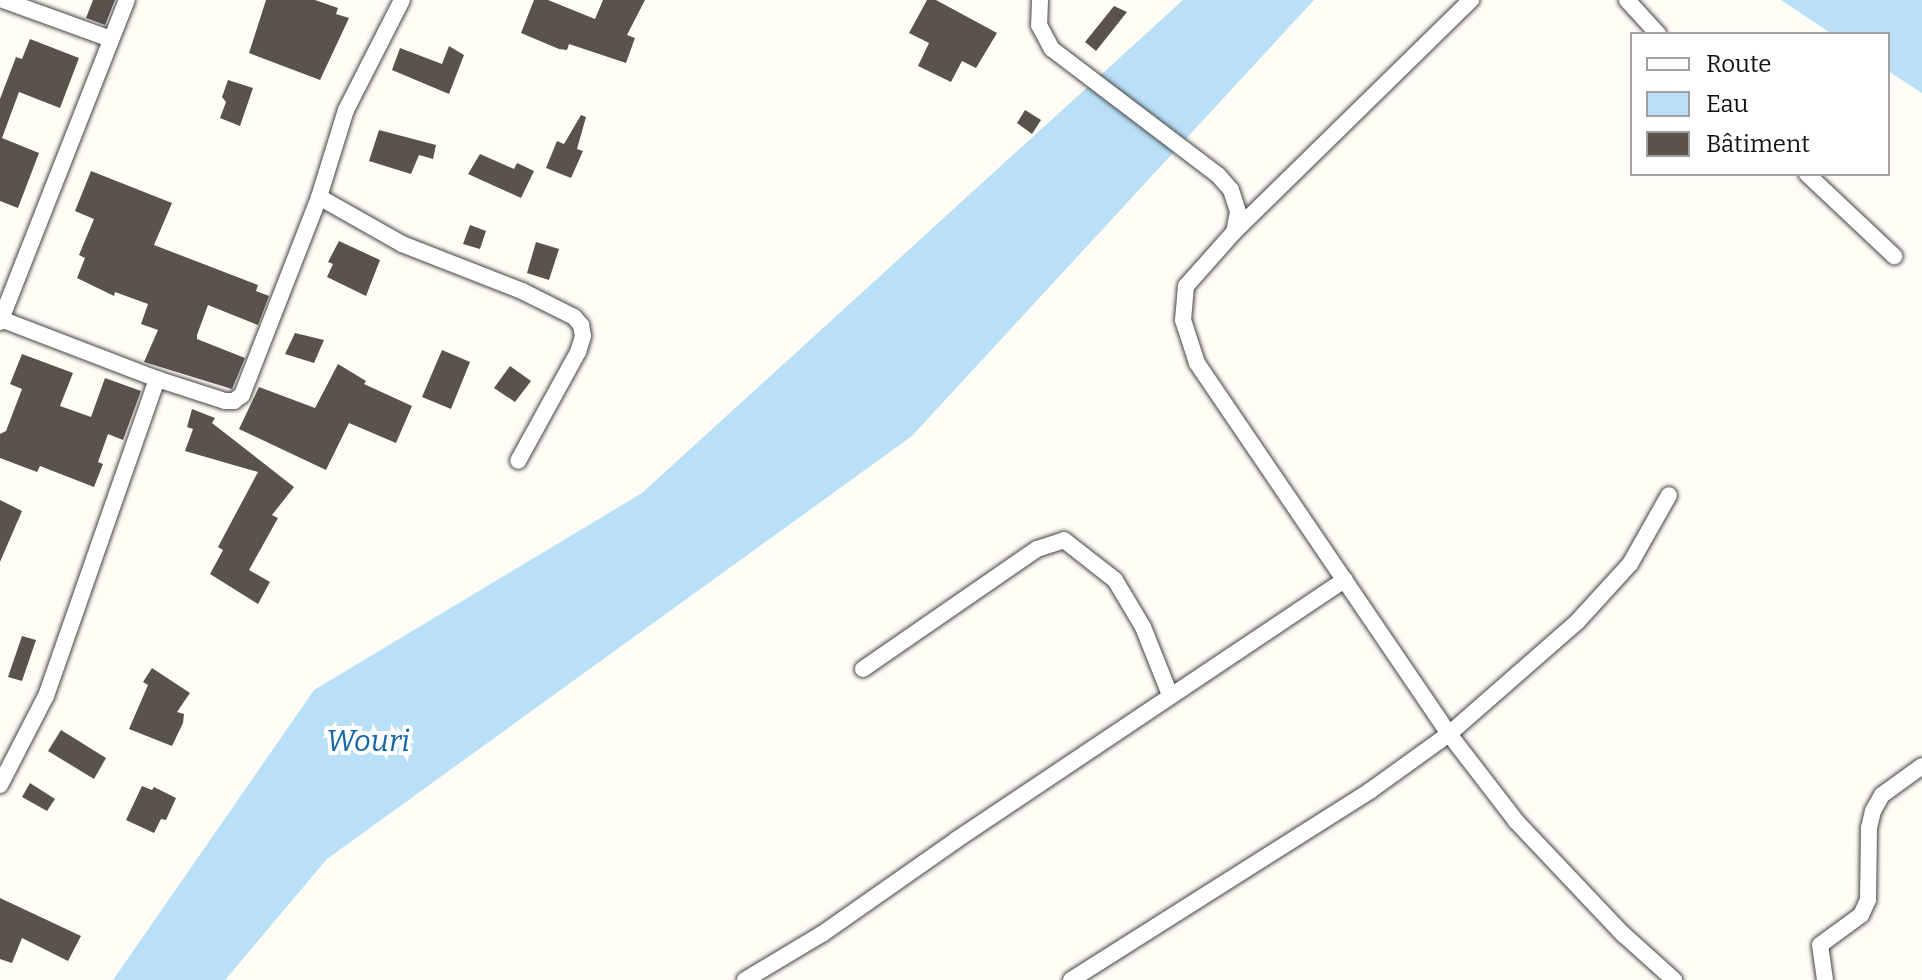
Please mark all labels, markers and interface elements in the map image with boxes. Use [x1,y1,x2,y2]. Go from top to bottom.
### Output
legend [1630,32,1890,176]
text: Route [1706,50,1771,78]
text: Eau [1706,90,1748,118]
text: Bâtiment [1706,130,1810,158]
water label: Wouri [326,723,410,759]

